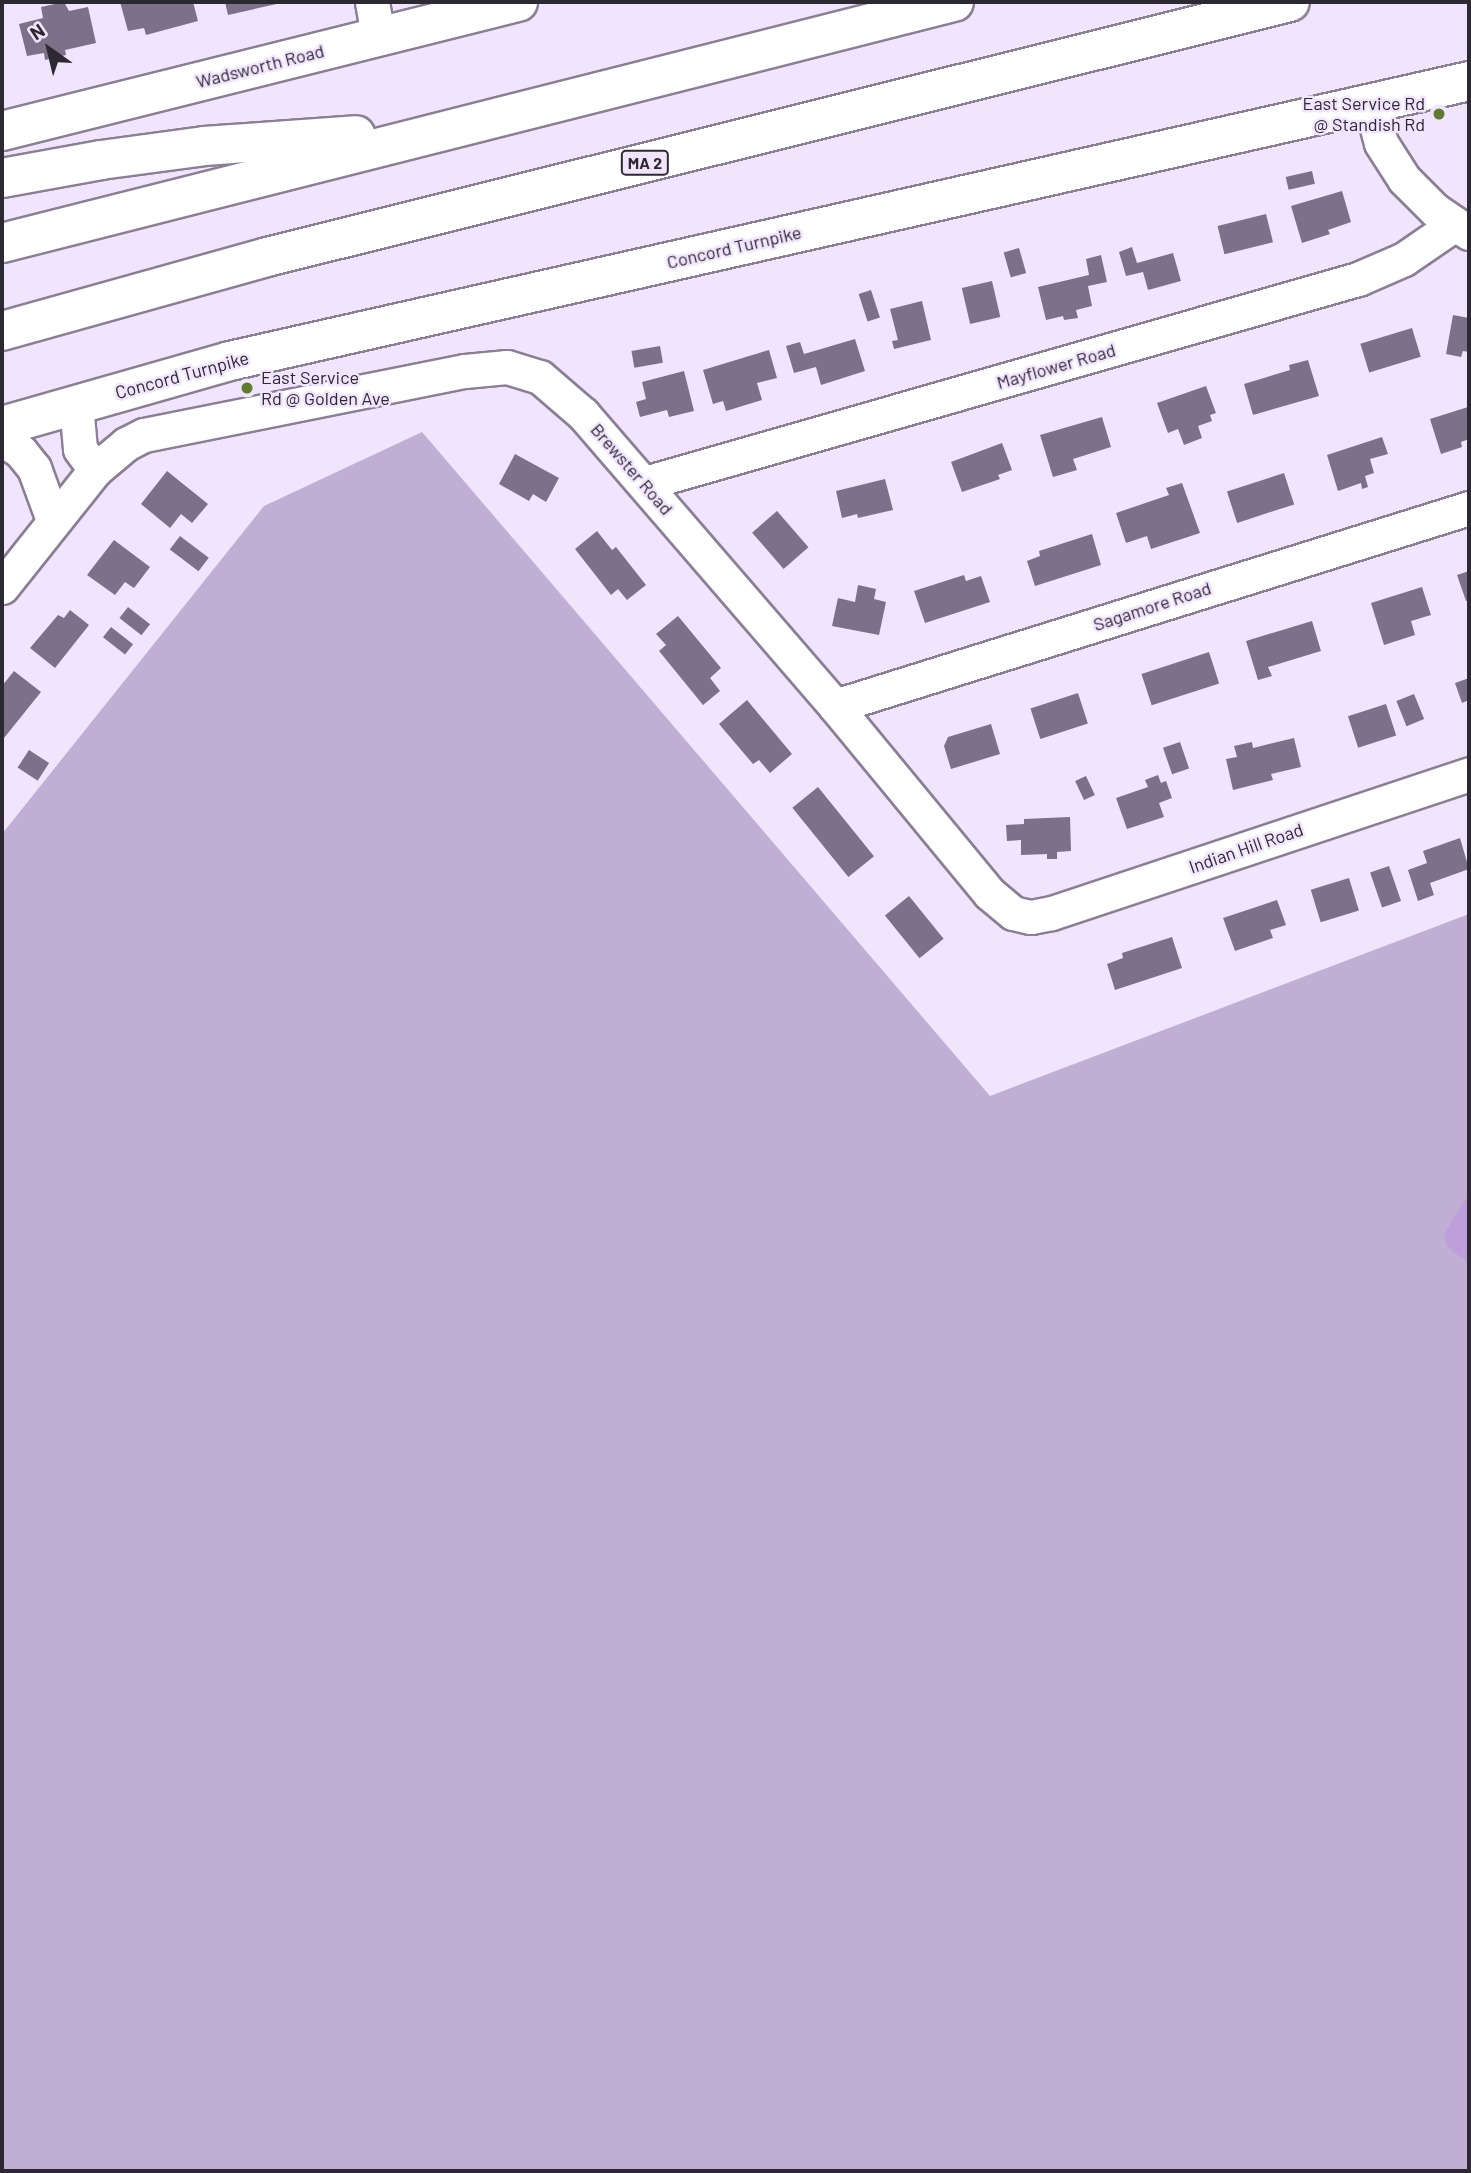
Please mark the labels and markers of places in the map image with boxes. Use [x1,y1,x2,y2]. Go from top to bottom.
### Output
place label: East Service Rd @ Standish Rd [1303,93,1425,136]
marker: East Service Rd @ Standish Rd [1431,106,1447,122]
place label: East Service Rd @ Golden Ave [261,367,390,410]
marker: East Service Rd @ Golden Ave [239,380,255,396]

